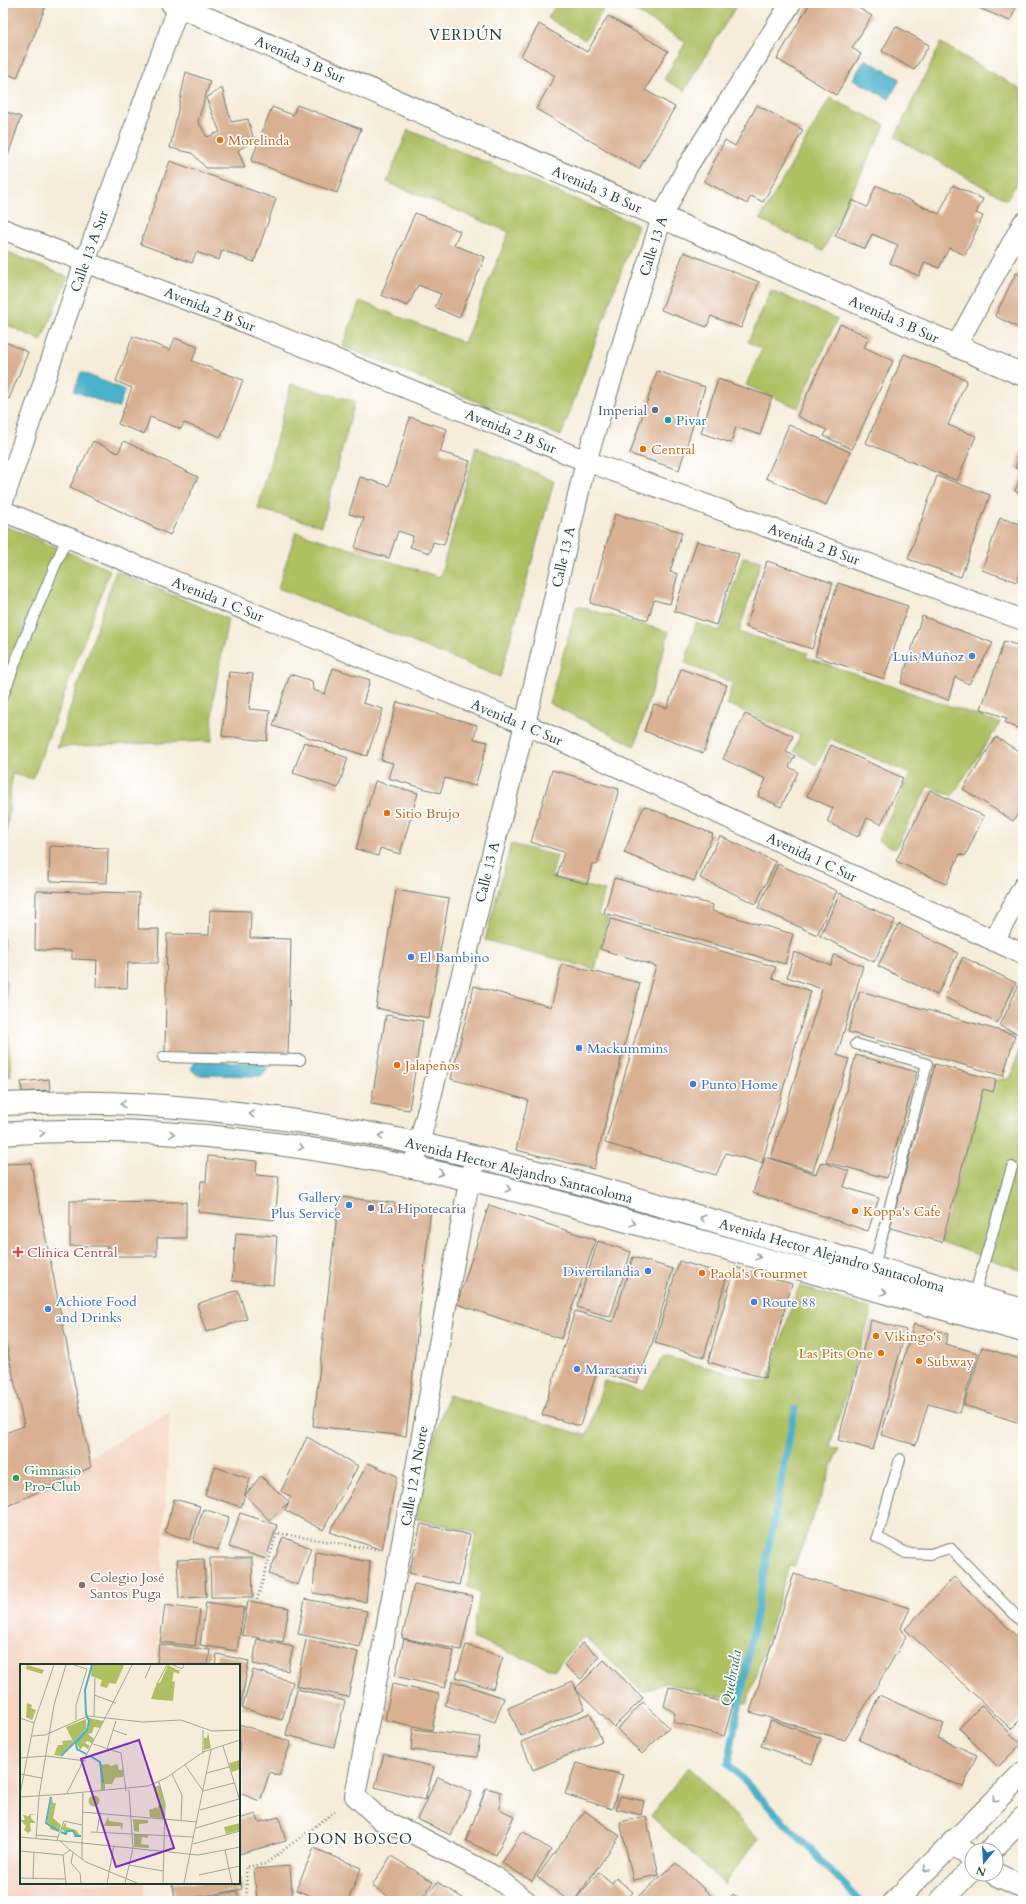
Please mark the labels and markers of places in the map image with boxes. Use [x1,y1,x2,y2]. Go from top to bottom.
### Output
place label: Morelinda [228,131,289,150]
marker: Morelinda [215,135,225,145]
place label: Imperial [598,401,647,420]
marker: Imperial [650,405,660,415]
place label: Pivar [676,411,707,430]
marker: Pivar [663,415,673,425]
place label: Central [651,440,696,459]
marker: Central [638,444,648,454]
place label: Luis Múñoz [893,647,965,666]
marker: Luis Múñoz [967,651,977,661]
place label: Sitio Brujo [395,804,460,823]
marker: Sitio Brujo [382,808,392,818]
place label: El Bambino [419,948,490,967]
marker: El Bambino [406,952,416,962]
place label: Mackummins [587,1039,668,1058]
marker: Mackummins [574,1043,584,1053]
place label: Jalapeños [403,1056,460,1075]
marker: Jalapeños [392,1060,402,1070]
place label: Punto Home [701,1075,778,1094]
marker: Punto Home [688,1079,698,1089]
place label: Gallery Plus Service [271,1188,342,1223]
place label: La Hipotecaria [379,1199,466,1218]
marker: Gallery Plus Service [344,1200,354,1210]
place label: Koppa's Cafe [863,1202,941,1221]
marker: La Hipotecaria [366,1203,376,1213]
marker: Koppa's Cafe [850,1206,860,1216]
place label: Clínica Central [27,1243,118,1262]
marker: Clínica Central [12,1246,24,1258]
place label: Divertilandia [563,1262,640,1281]
place label: Paola's Gourmet [710,1264,808,1283]
marker: Divertilandia [643,1266,653,1276]
marker: Paola's Gourmet [697,1268,707,1278]
place label: Achiote Food and Drinks [56,1292,137,1327]
place label: Route 88 [762,1293,816,1312]
marker: Route 88 [749,1297,759,1307]
marker: Achiote Food and Drinks [43,1304,53,1314]
place label: Vikingo's [884,1327,941,1346]
marker: Vikingo's [871,1331,881,1341]
place label: Las Pits One [799,1344,873,1363]
marker: Las Pits One [876,1348,886,1358]
place label: Subway [927,1352,974,1371]
marker: Subway [914,1356,924,1366]
place label: Maracativi [585,1360,647,1379]
marker: Maracativi [572,1364,582,1374]
place label: Gimnasio Pro-Club [24,1461,81,1496]
marker: Gimnasio Pro-Club [11,1473,21,1483]
place label: Colegio José Santos Puga [90,1568,165,1603]
marker: Colegio José Santos Puga [77,1580,87,1590]

